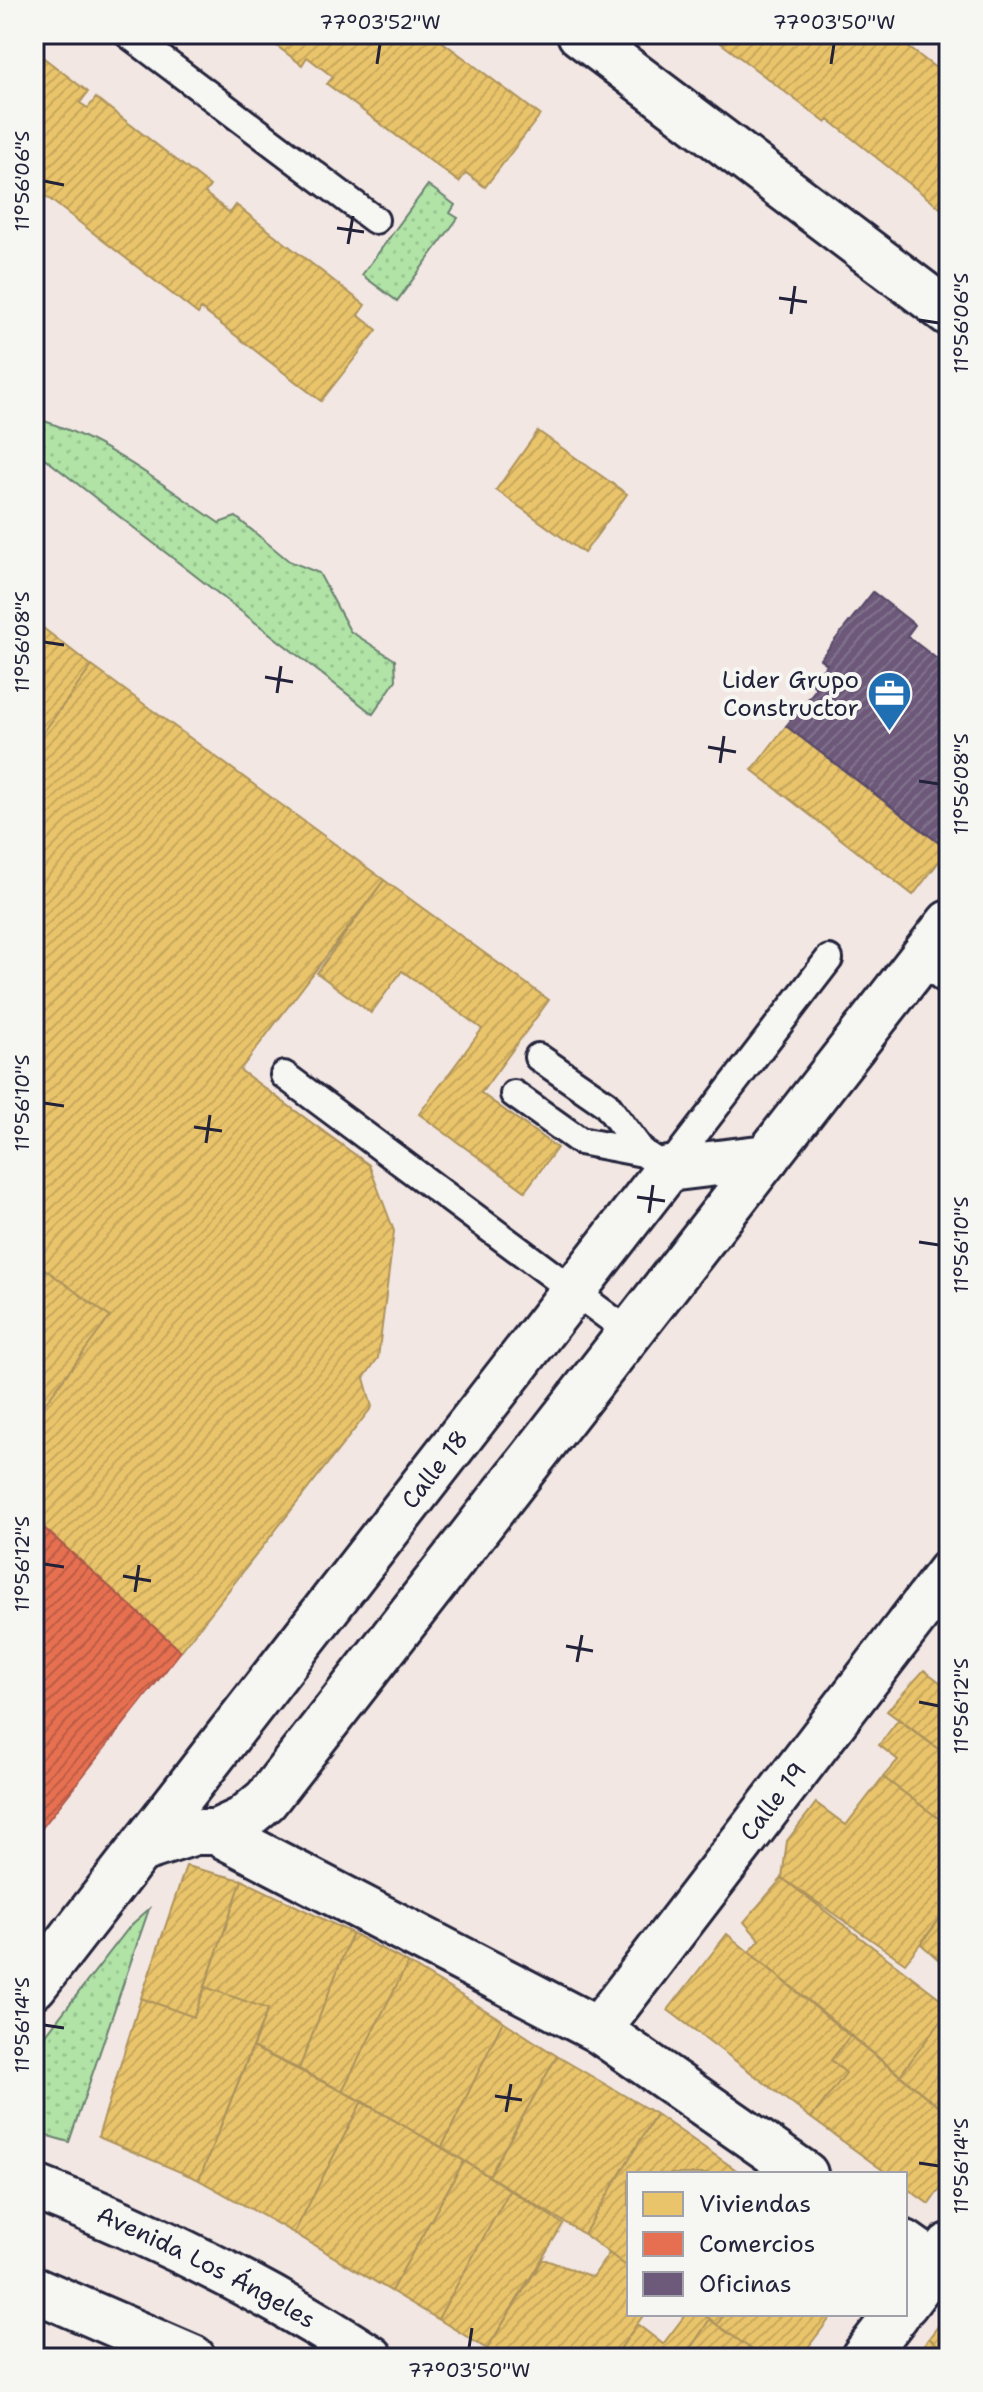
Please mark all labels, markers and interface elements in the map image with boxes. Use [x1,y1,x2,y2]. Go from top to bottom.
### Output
text: 77°03'52"W [319,9,441,35]
text: 77°03'50"W [773,9,895,35]
text: 11°56'06"S [9,131,35,231]
text: 11°56'06"S [948,273,974,373]
text: 11°56'08"S [9,591,35,693]
place label: Lider Grupo Constructor [722,664,859,724]
office icon: Lider Grupo Constructor [866,670,914,733]
text: 11°56'08"S [948,733,974,835]
text: 11°56'10"S [9,1054,35,1152]
text: 11°56'10"S [948,1196,974,1294]
street label: Calle 18 [394,1423,476,1515]
text: 11°56'12"S [9,1516,35,1612]
text: 11°56'12"S [948,1658,974,1754]
street label: Calle 19 [733,1756,814,1847]
text: 11°56'14"S [9,1977,35,2073]
text: 11°56'14"S [948,2118,974,2214]
legend [627,2172,907,2316]
text: Viviendas [699,2188,811,2220]
street label: Avenida Los Ángeles [92,2199,321,2336]
text: Comercios [699,2228,815,2260]
text: Oficinas [699,2268,792,2300]
text: 77°03'50"W [408,2357,530,2383]

